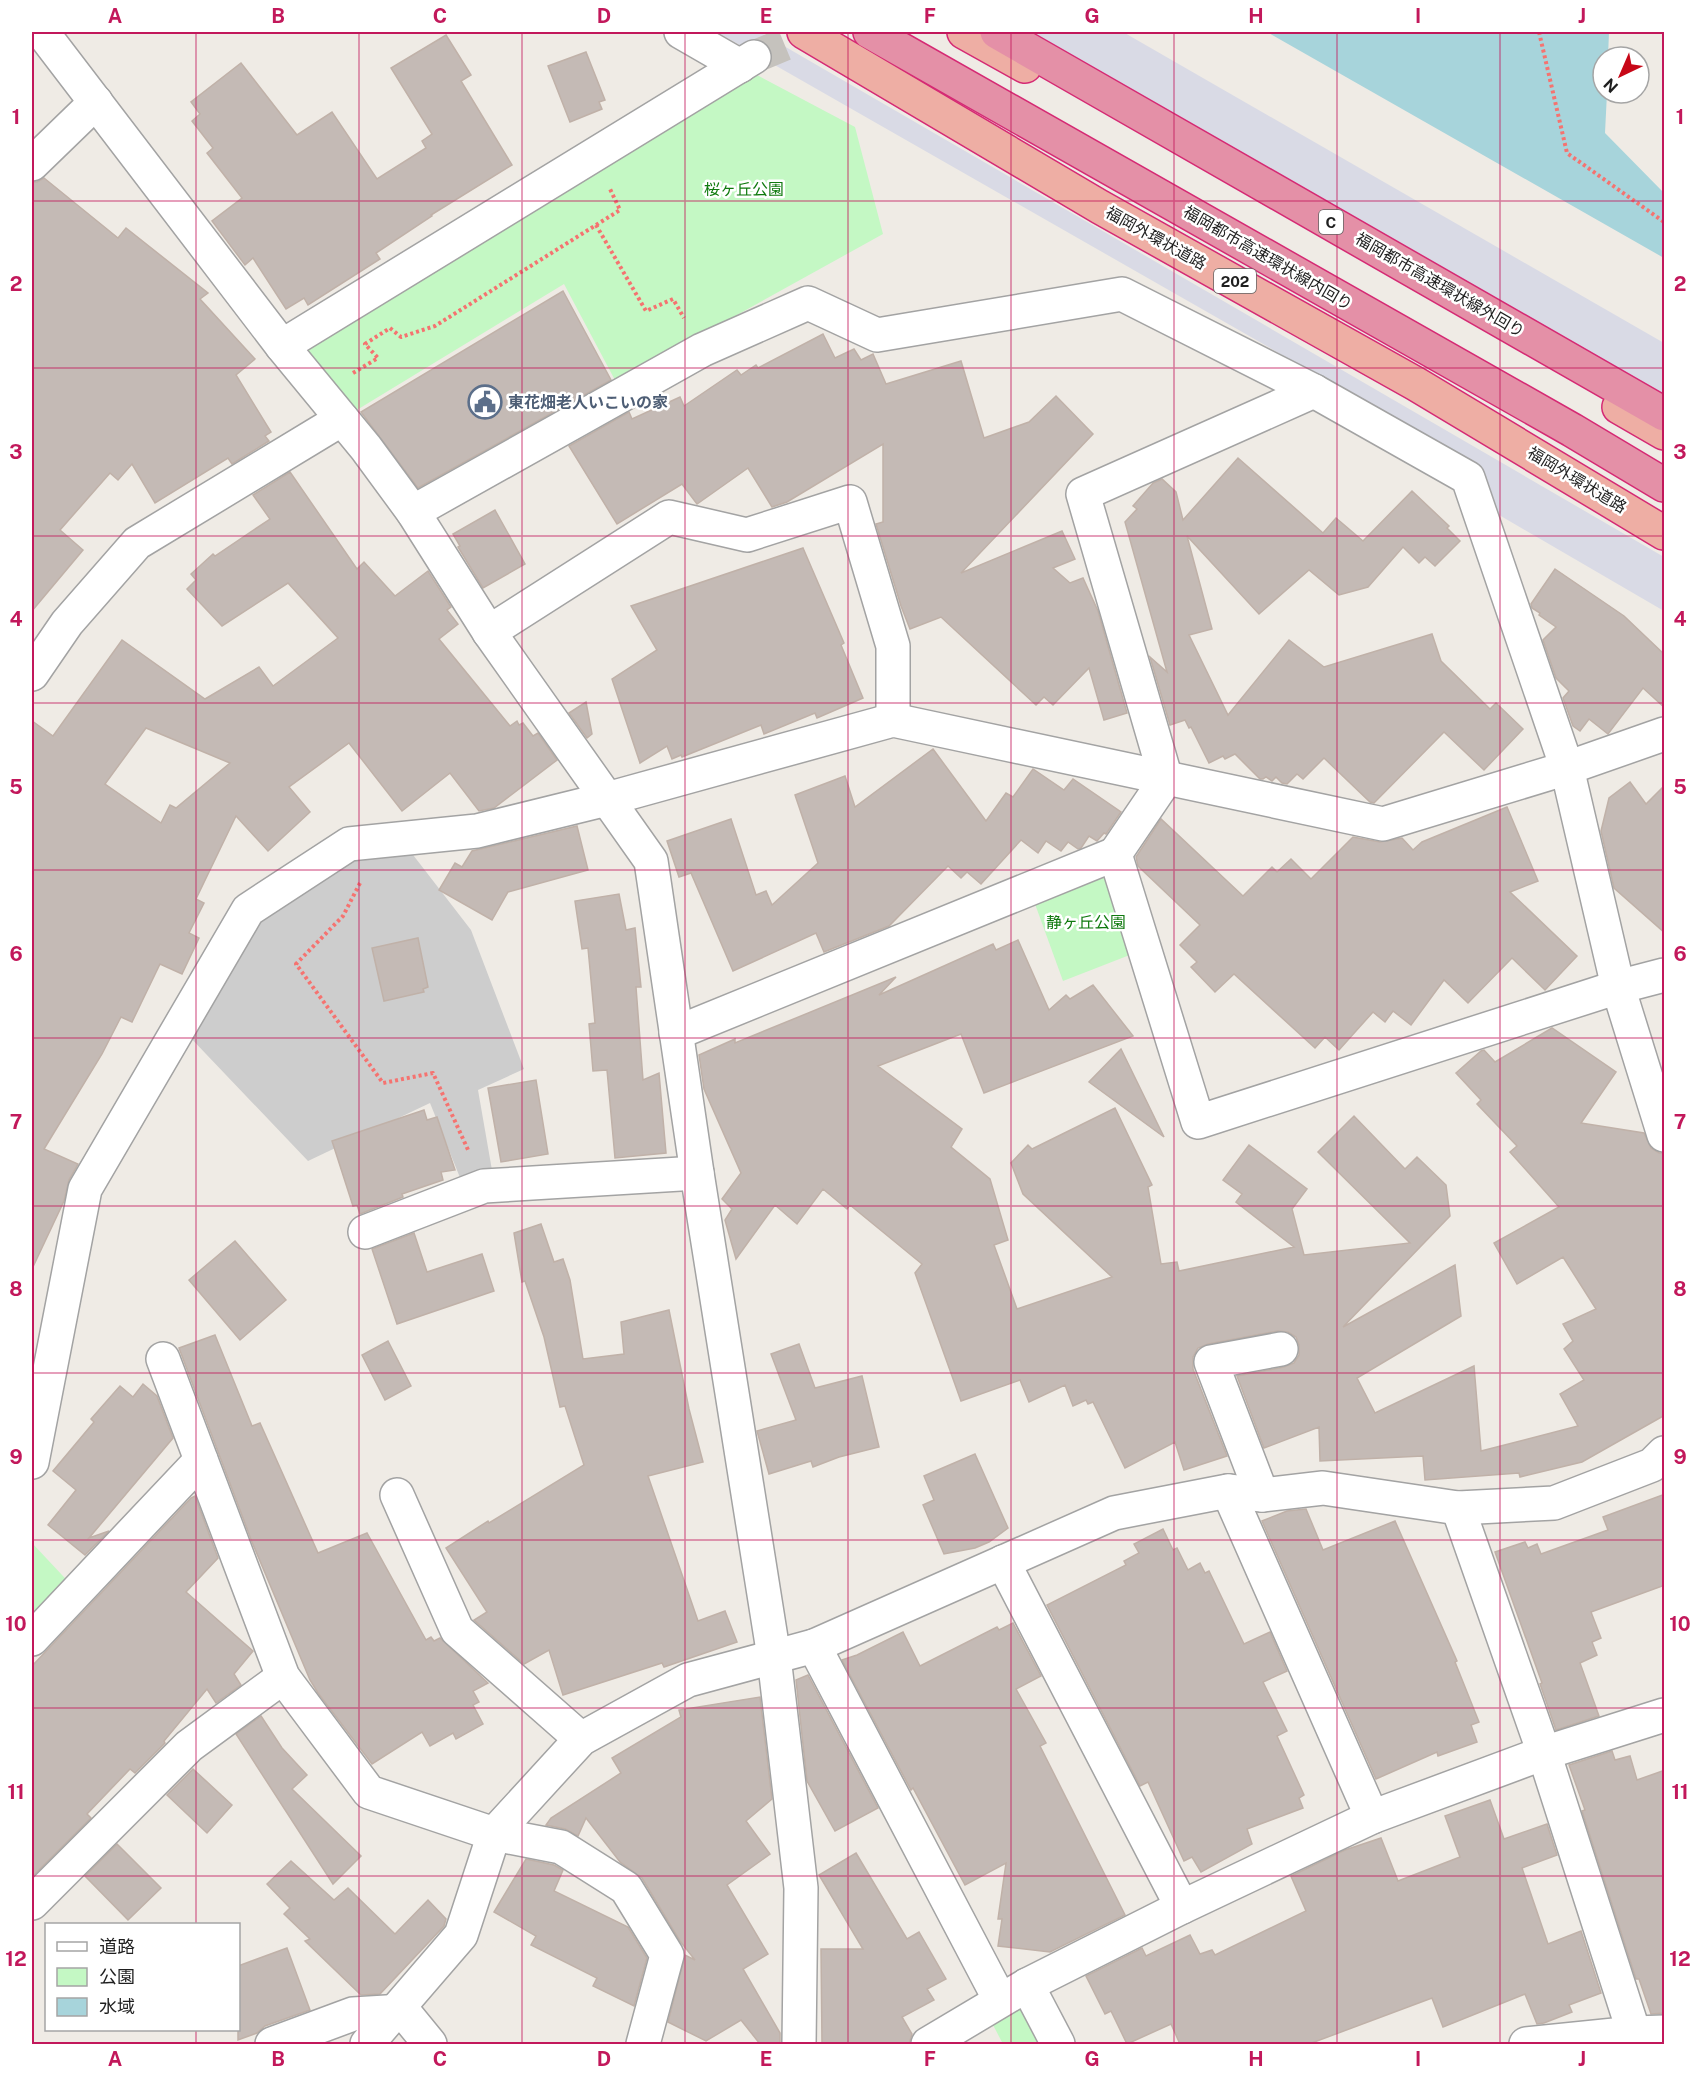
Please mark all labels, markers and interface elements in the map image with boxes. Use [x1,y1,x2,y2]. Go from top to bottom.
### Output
text: A [108,4,122,28]
text: B [271,4,285,28]
text: C [433,4,447,28]
text: D [597,4,611,28]
text: E [760,4,772,28]
text: F [924,4,936,28]
text: G [1084,4,1100,28]
text: H [1248,4,1264,28]
text: I [1415,4,1421,28]
text: J [1578,4,1586,28]
north arrow [1591,45,1651,105]
text: N [1600,74,1622,97]
text: 1 [12,105,20,129]
text: 1 [1676,105,1684,129]
park label: 桜ヶ丘公園 [704,180,784,199]
street label: 福岡都市高速環状線内回り [1180,202,1356,314]
street label: 福岡外環状道路 [1102,203,1210,273]
road number: C [1319,210,1343,234]
street label: 福岡都市高速環状線外回り [1352,229,1528,341]
road number: 202 [1214,269,1256,293]
text: 2 [10,272,22,296]
text: 2 [1674,272,1686,296]
public building icon: 東花畑老人いこいの家 [467,384,503,420]
place label: 東花畑老人いこいの家 [508,393,668,412]
text: 3 [9,440,23,464]
text: 3 [1673,440,1687,464]
street label: 福岡外環状道路 [1524,443,1630,517]
text: 4 [9,607,23,631]
text: 4 [1673,607,1687,631]
text: 5 [9,775,23,799]
text: 5 [1673,775,1687,799]
park label: 静ヶ丘公園 [1046,913,1126,932]
text: 6 [9,942,23,966]
text: 6 [1673,942,1687,966]
text: 7 [10,1110,22,1134]
text: 7 [1674,1110,1686,1134]
text: 8 [9,1277,23,1301]
text: 8 [1673,1277,1687,1301]
text: 9 [9,1445,23,1469]
text: 9 [1673,1445,1687,1469]
text: 10 [5,1612,27,1636]
text: 10 [1669,1612,1691,1636]
text: 11 [7,1780,25,1804]
text: 11 [1671,1780,1689,1804]
legend [45,1923,240,2031]
text: 道路 [99,1936,135,1957]
text: 12 [5,1947,27,1971]
text: 12 [1669,1947,1691,1971]
text: 公園 [99,1966,135,1987]
text: 水域 [99,1996,135,2017]
text: A [108,2047,122,2071]
text: B [271,2047,285,2071]
text: C [433,2047,447,2071]
text: D [597,2047,611,2071]
text: E [760,2047,772,2071]
text: F [924,2047,936,2071]
text: G [1084,2047,1100,2071]
text: H [1248,2047,1264,2071]
text: I [1415,2047,1421,2071]
text: J [1578,2047,1586,2071]

